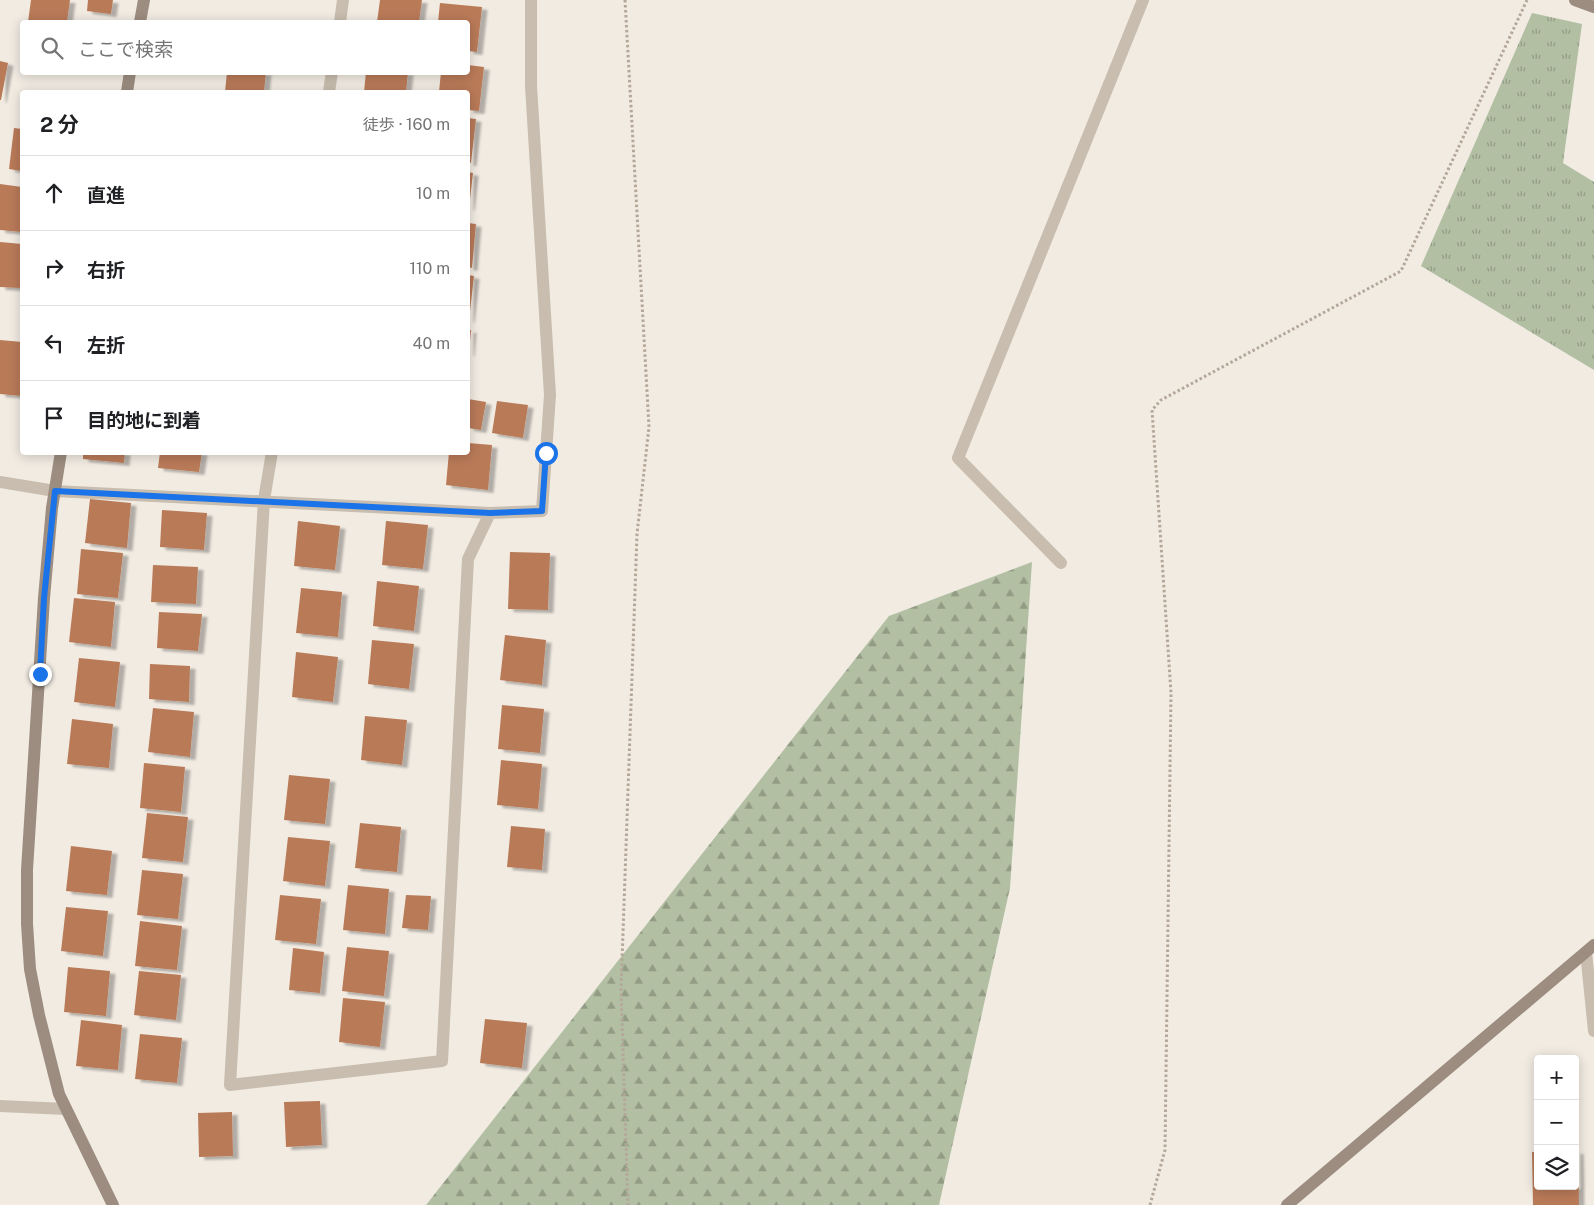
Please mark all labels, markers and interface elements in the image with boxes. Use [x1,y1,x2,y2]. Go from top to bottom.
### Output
search box [20,20,470,75]
icon: search [38,34,66,62]
text: ここで検索 [78,38,173,60]
text: 2 分 [40,112,79,137]
text: 徒歩 · 160 m [363,115,450,134]
icon: ahead [40,179,68,207]
text: 直進 [87,184,125,206]
text: 10 m [416,184,450,203]
icon: right [40,254,68,282]
text: 右折 [87,259,125,281]
text: 110 m [409,259,450,278]
icon: left [40,329,68,357]
text: 左折 [87,334,125,356]
text: 40 m [412,334,450,353]
icon: arrive [40,404,68,432]
text: 目的地に到着 [87,409,201,431]
route start [535,442,558,465]
route end [29,663,52,686]
map controls [1534,1055,1579,1190]
button: + [1534,1055,1579,1100]
button: − [1534,1100,1579,1145]
button: layers [1534,1145,1579,1190]

